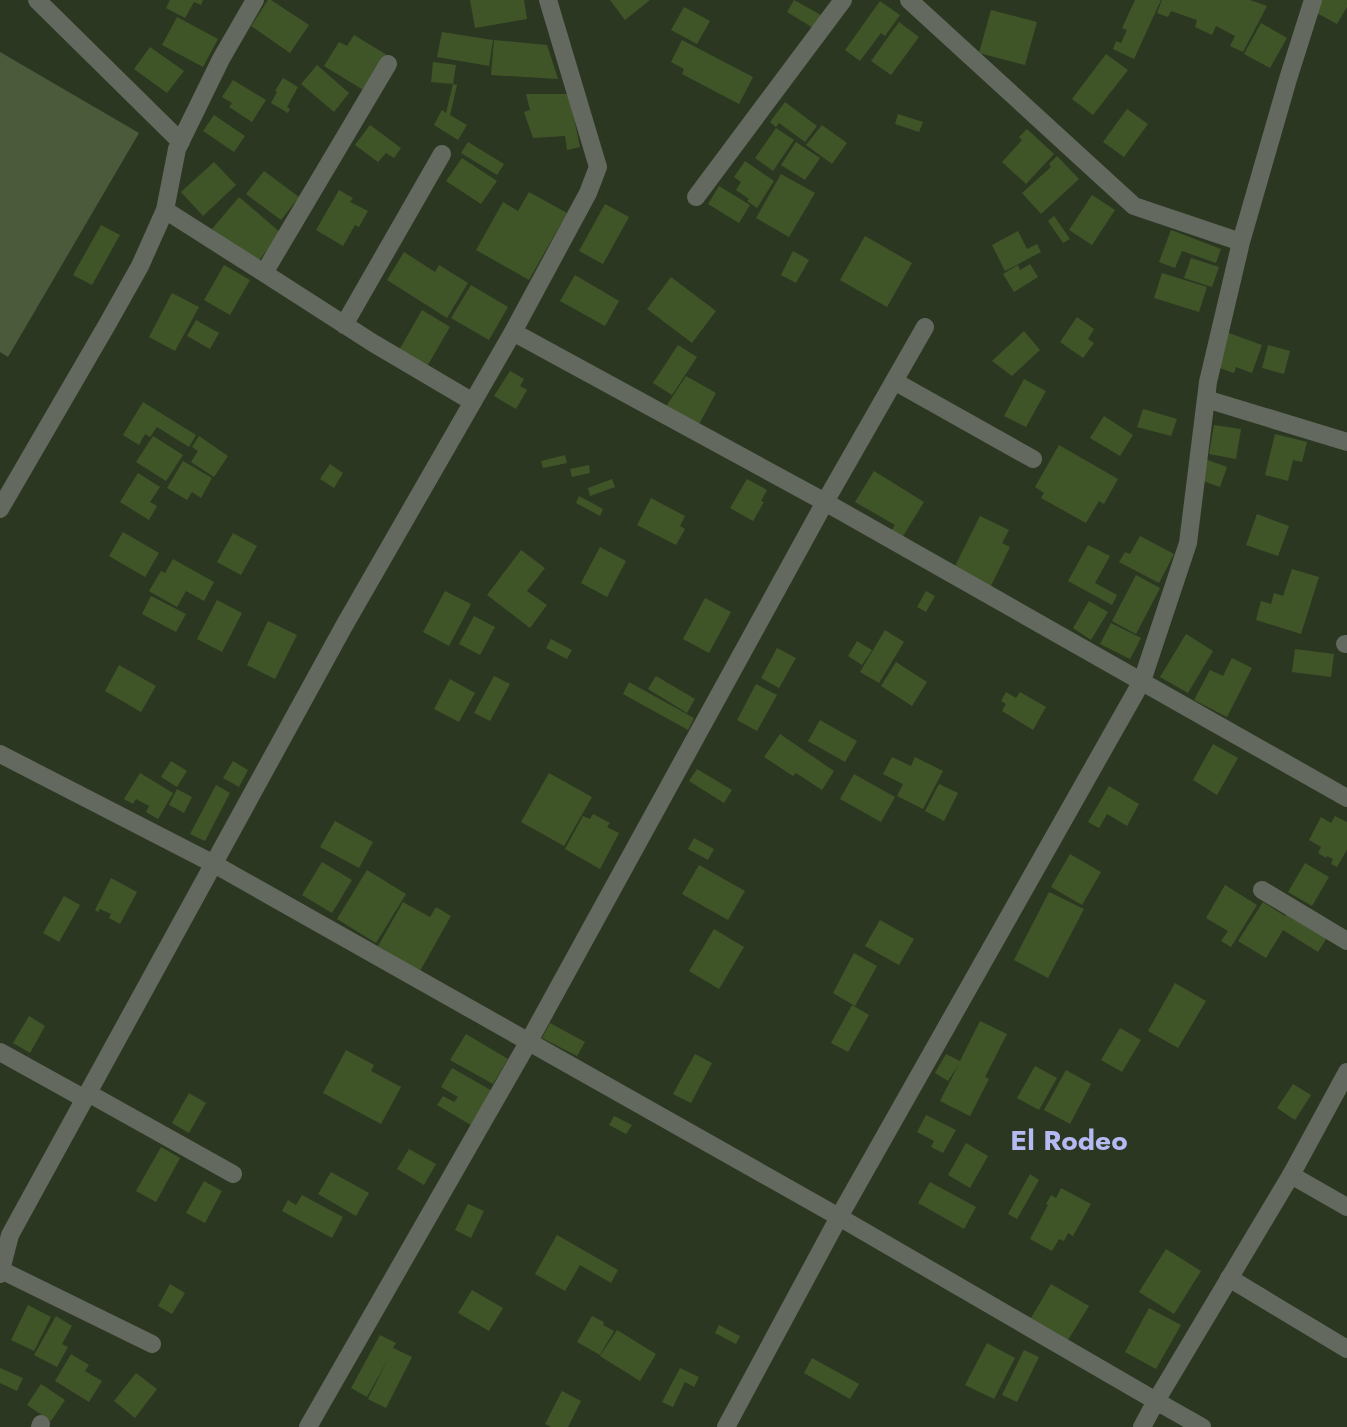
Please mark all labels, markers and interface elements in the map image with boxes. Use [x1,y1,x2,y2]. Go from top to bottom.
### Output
district label: El Rodeo [1010,1120,1128,1161]

